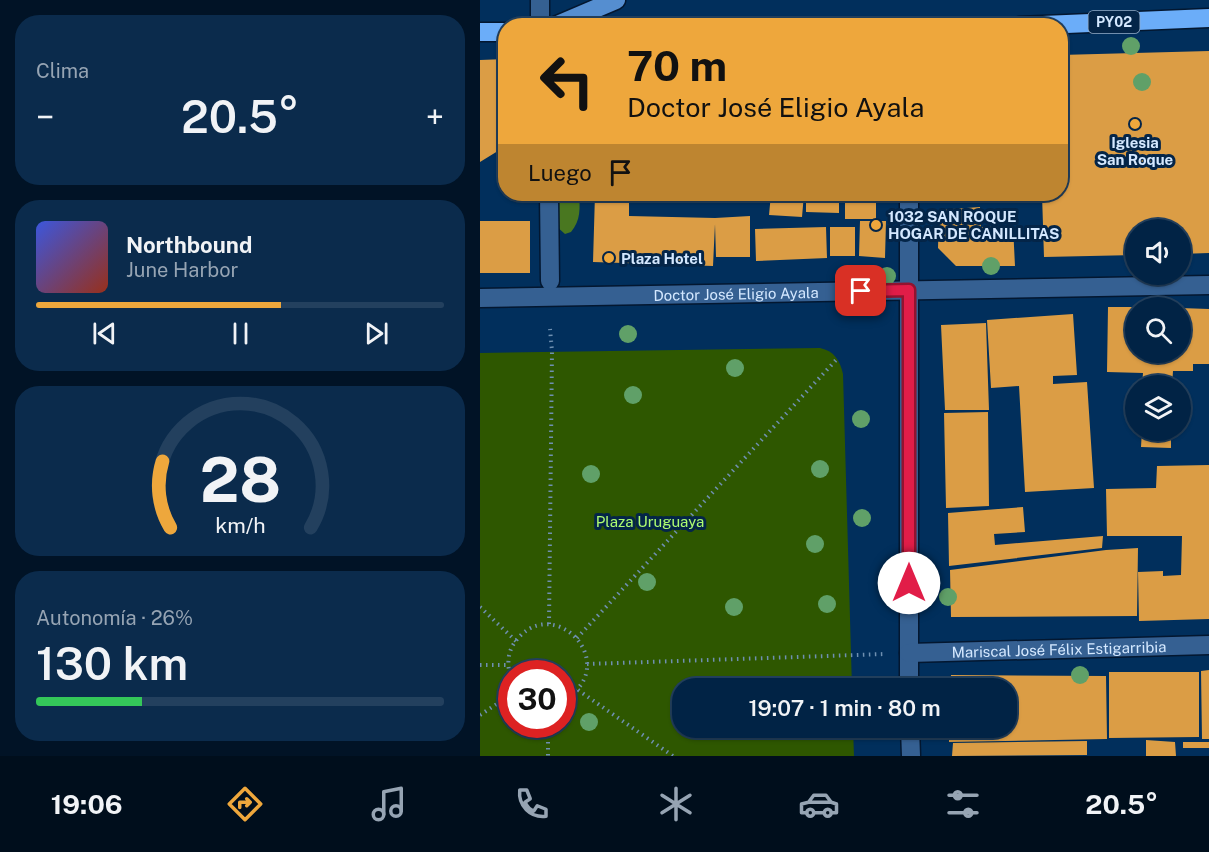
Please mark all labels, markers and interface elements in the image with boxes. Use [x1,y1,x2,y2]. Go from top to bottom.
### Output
road number: PY02 [1088,11,1140,33]
text: 70 m [627,41,727,90]
icon: left [528,42,606,120]
text: Clima [36,59,89,83]
text: 20.5° [181,90,299,143]
text: Doctor José Eligio Ayala [627,91,924,123]
text: − [36,98,54,136]
text: + [426,98,444,136]
marker: Iglesia San Roque [1128,117,1142,131]
place label: Iglesia San Roque [1097,134,1173,168]
icon: arrive [604,156,637,189]
text: Luego [528,160,592,186]
place label: 1032 SAN ROQUE HOGAR DE CANILLITAS [888,208,1059,242]
marker: 1032 SAN ROQUE HOGAR DE CANILLITAS [869,218,883,232]
map controls [1125,219,1191,441]
button: sound [1125,219,1191,285]
text: Northbound [126,232,252,258]
place label: Plaza Hotel [621,250,703,267]
marker: Plaza Hotel [602,251,616,265]
text: June Harbor [126,258,238,282]
pin [835,265,886,316]
icon: arrive [844,274,877,307]
street label: Doctor José Eligio Ayala [653,283,819,303]
button: search [1125,297,1191,363]
icon: previous [88,317,121,350]
icon: pause [224,317,257,350]
icon: next [360,317,393,350]
button: layers [1125,375,1191,441]
text: 28 [199,443,281,516]
text: km/h [215,513,265,538]
park label: Plaza Uruguaya [596,513,704,530]
position arrow [877,551,941,615]
text: Autonomía · 26% [36,606,193,630]
text: 130 km [36,637,188,690]
street label: Mariscal José Félix Estigarribia [951,638,1167,660]
speed limit sign: 30 [498,660,576,738]
text: 19:07 · 1 min · 80 m [748,695,941,721]
icon: directions [224,783,266,825]
icon: music [368,783,410,825]
icon: phone [511,783,553,825]
icon: climate [655,783,697,825]
icon: car [798,783,840,825]
icon: filters [942,783,984,825]
text: 19:06 [51,788,123,820]
text: 20.5° [1085,788,1158,820]

